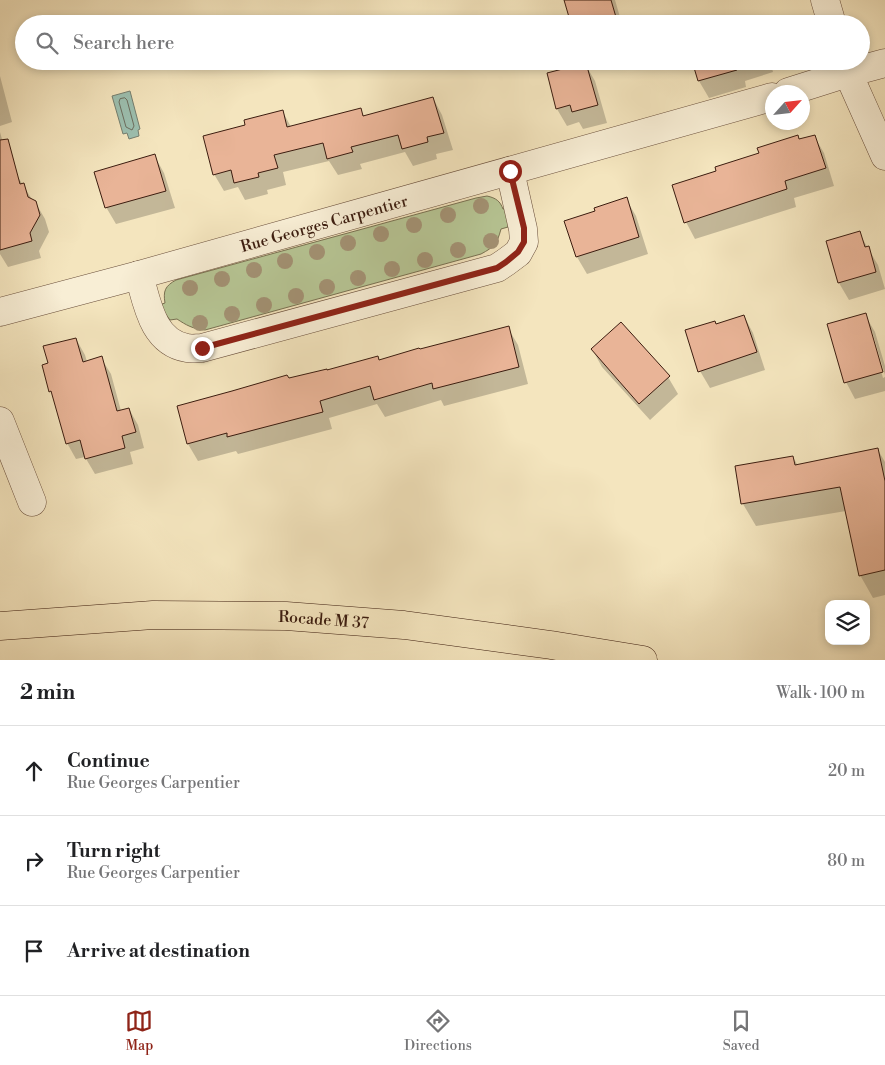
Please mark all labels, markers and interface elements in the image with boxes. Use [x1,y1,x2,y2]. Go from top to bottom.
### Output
search box [15,15,870,70]
icon: search [33,29,61,57]
text: Search here [73,31,174,55]
north arrow [765,85,810,130]
route start [499,160,522,183]
street label: Rue Georges Carpentier [238,191,410,257]
route end [191,337,214,360]
map controls [825,600,870,645]
button: layers [825,600,870,645]
street label: Rocade M 37 [278,607,369,633]
text: 2 min [20,680,75,706]
text: Walk · 100 m [776,683,865,703]
text: Continue [67,749,150,773]
icon: ahead [20,757,48,785]
text: 20 m [828,761,865,781]
text: Rue Georges Carpentier [67,773,240,793]
text: Turn right [67,839,160,863]
icon: right [20,847,48,875]
text: 80 m [827,851,865,871]
text: Rue Georges Carpentier [67,863,240,883]
icon: arrive [20,937,48,965]
text: Arrive at destination [67,939,250,963]
tab: Map [125,1007,153,1055]
tab: Directions [404,1007,472,1055]
tab: Saved [723,1007,760,1055]

